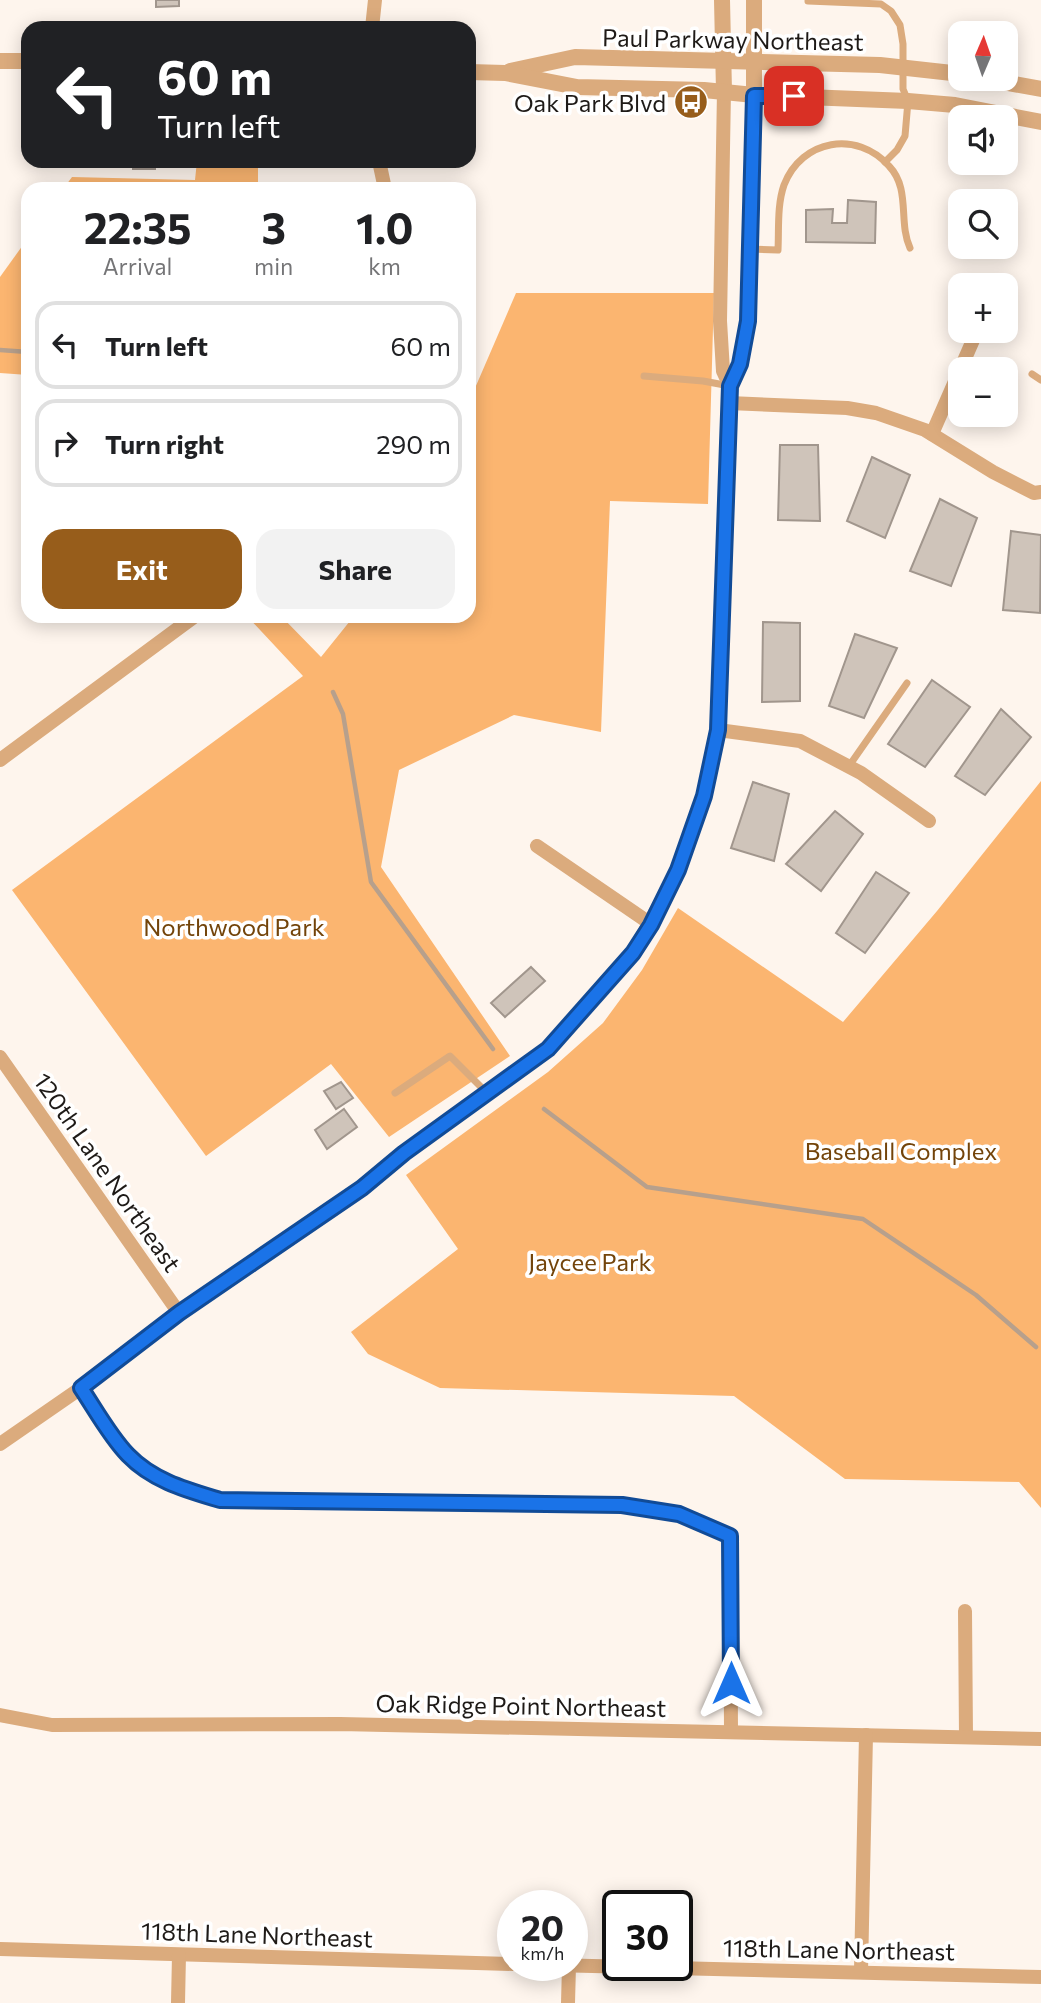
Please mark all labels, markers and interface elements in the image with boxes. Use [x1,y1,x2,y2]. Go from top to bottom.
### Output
north arrow [948,21,1018,91]
map controls [948,21,1018,427]
street label: Paul Parkway Northeast [602,22,864,56]
text: 60 m [157,45,272,105]
icon: left [42,49,133,140]
pin [764,66,824,126]
icon: arrive [775,77,813,115]
bus stop icon: Oak Park Blvd [672,83,710,121]
place label: Oak Park Blvd [514,88,666,117]
text: Turn left [157,105,281,145]
button: sound [948,105,1018,175]
button: search [948,189,1018,259]
text: 22:35 [84,201,191,253]
text: 3 [261,201,286,253]
text: 1.0 [356,201,413,253]
text: Arrival [103,252,172,280]
text: min [254,252,293,280]
text: km [368,252,401,280]
button: + [948,273,1018,343]
icon: left [46,326,84,364]
text: Turn left [105,330,208,361]
text: 60 m [391,330,451,361]
button: − [948,357,1018,427]
icon: right [46,424,84,462]
text: Turn right [105,428,224,459]
text: 290 m [376,428,451,459]
button: Exit [42,529,242,609]
button: Share [256,529,455,609]
park label: Northwood Park [143,912,325,941]
street label: 120th Lane Northeast [28,1067,188,1277]
park label: Baseball Complex [805,1136,998,1165]
park label: Jaycee Park [528,1247,652,1276]
position arrow [694,1646,768,1720]
street label: Oak Ridge Point Northeast [375,1688,667,1722]
speed limit sign: 30 [602,1890,693,1981]
text: 20 [521,1905,564,1948]
street label: 118th Lane Northeast [141,1915,374,1953]
street label: 118th Lane Northeast [723,1932,955,1966]
text: km/h [521,1942,564,1964]

